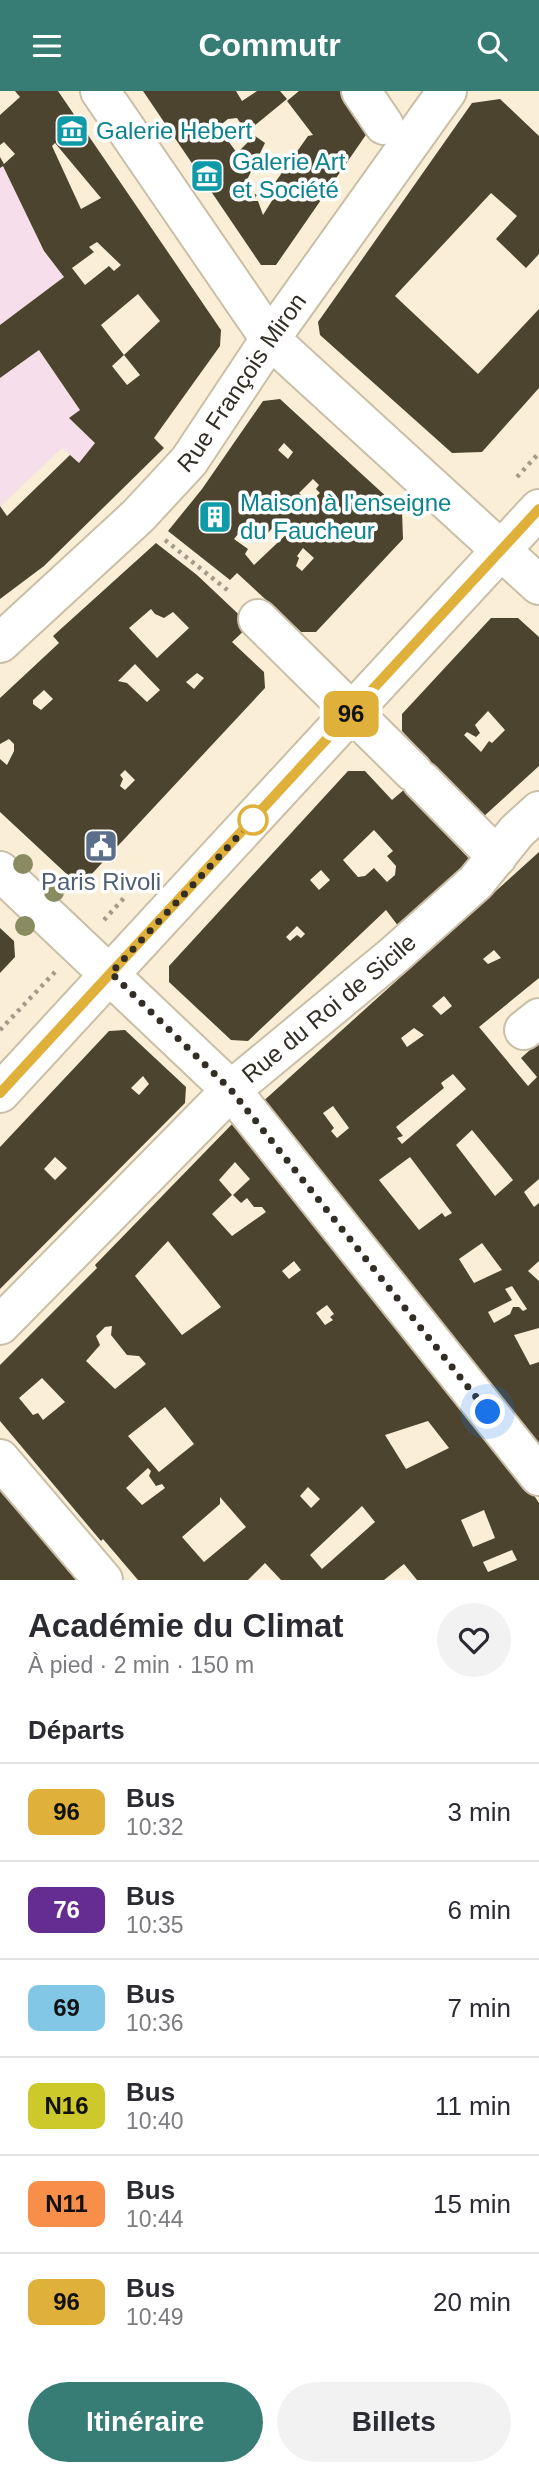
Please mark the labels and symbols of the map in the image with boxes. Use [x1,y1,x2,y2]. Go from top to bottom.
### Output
museum icon: Galerie Hebert [53,112,91,150]
place label: Galerie Hebert [96,117,252,144]
place label: Galerie Art et Société [232,148,346,203]
museum icon: Galerie Art et Société [188,157,226,195]
street label: Rue François Miron [172,288,311,477]
place label: Maison à l'enseigne du Faucheur [240,489,451,544]
building icon: Maison à l'enseigne du Faucheur [196,498,234,536]
line badge: 96 [320,691,382,737]
unlabelled marker [238,805,268,835]
public building icon: Paris Rivoli [82,827,120,865]
place label: Paris Rivoli [41,868,161,895]
street label: Rue du Roi de Sicile [236,928,421,1088]
your location [470,1394,505,1429]

